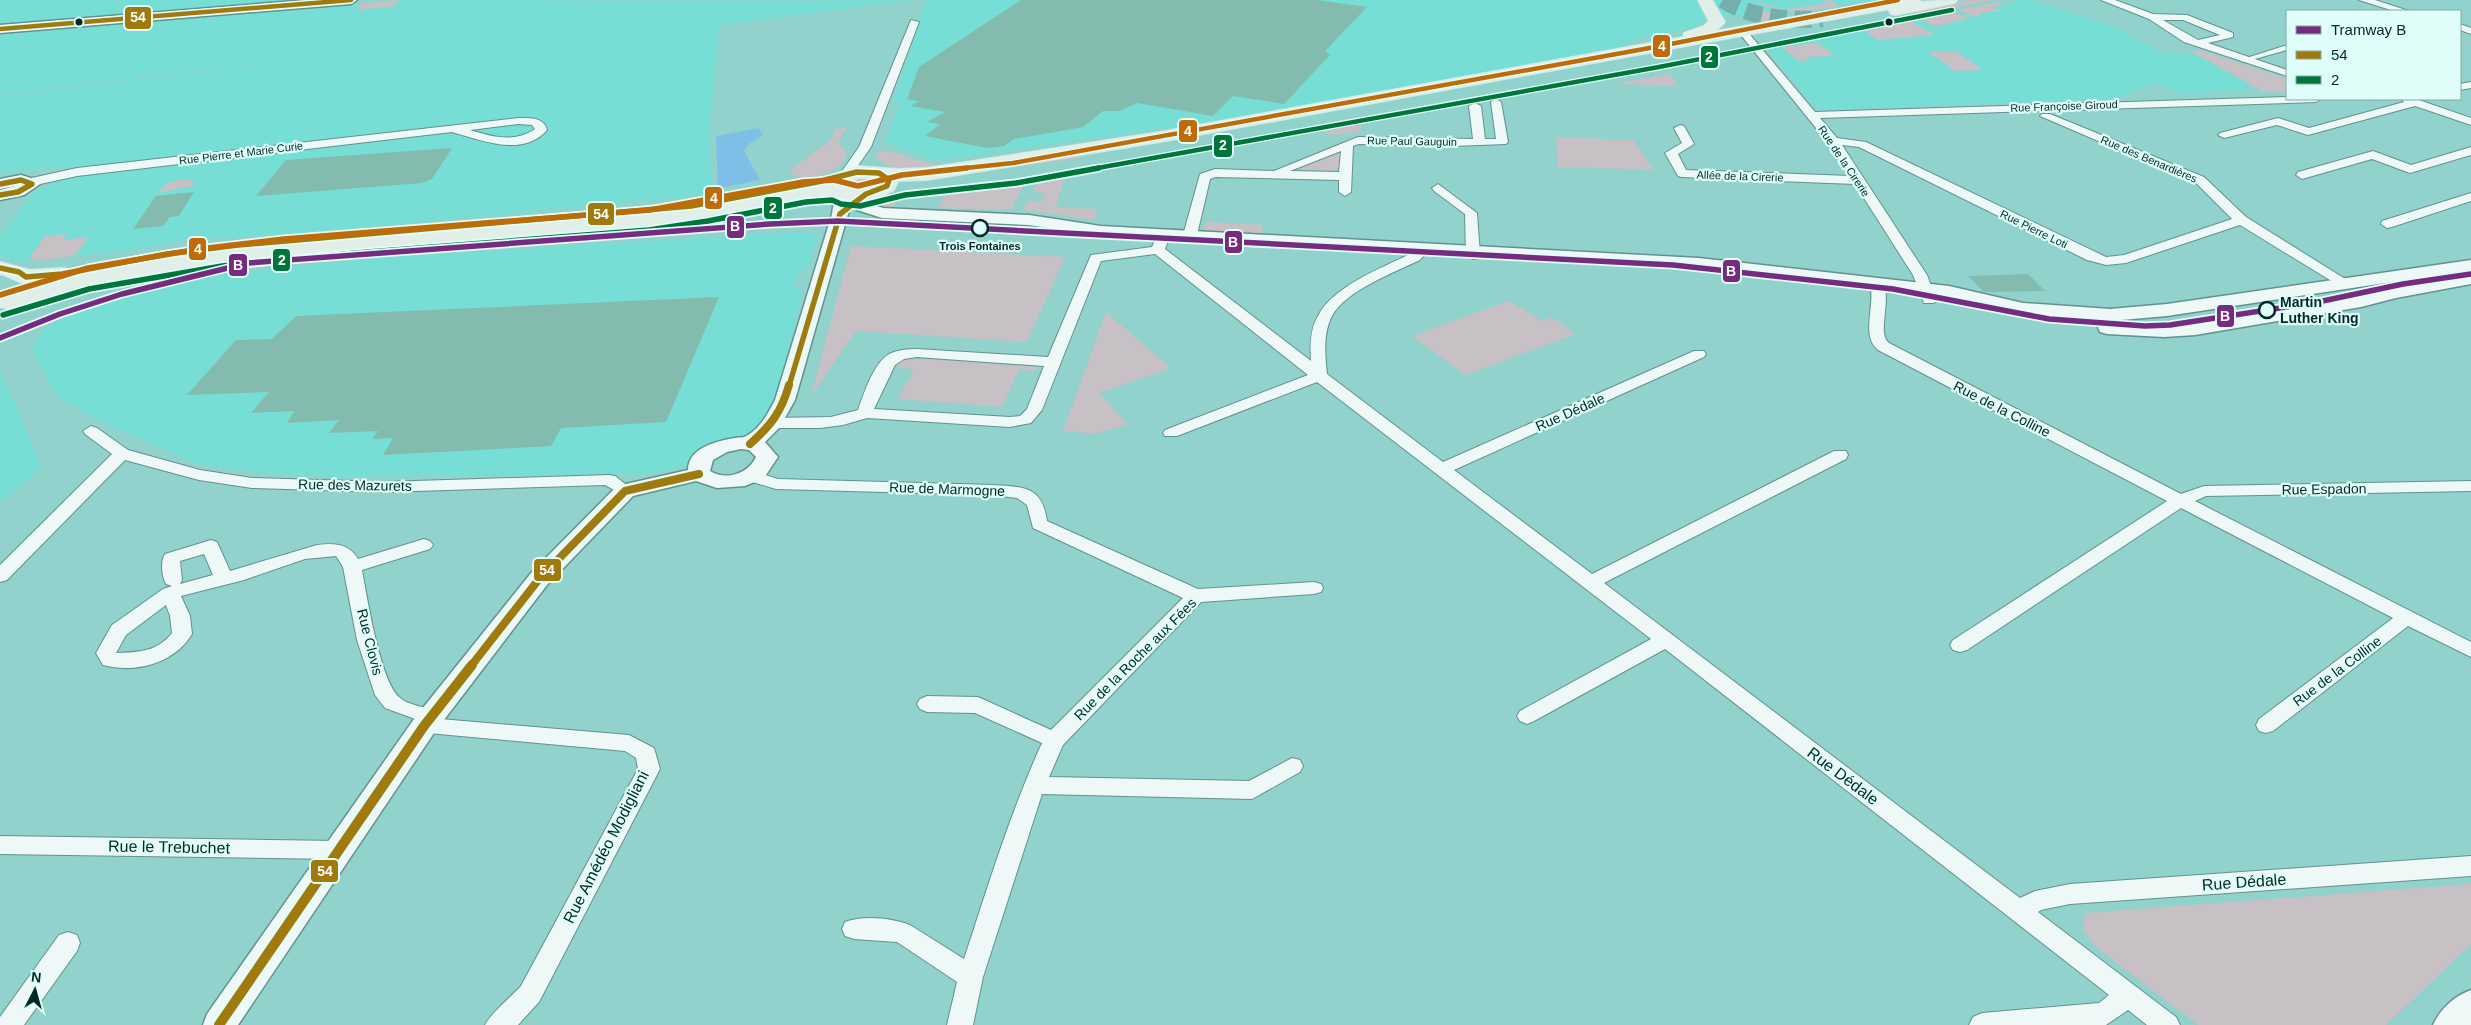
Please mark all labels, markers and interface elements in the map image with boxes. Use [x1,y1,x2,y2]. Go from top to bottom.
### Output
line badge: 54 [124,6,152,30]
text: 54 [130,9,146,25]
legend [2286,10,2461,100]
unlabelled marker [74,17,84,27]
unlabelled marker [1884,17,1894,27]
text: Tramway B [2331,21,2406,38]
line badge: 4 [1652,34,1671,58]
text: 4 [1658,38,1666,54]
line badge: 2 [1700,45,1719,69]
text: 54 [2331,46,2348,63]
text: 2 [1705,49,1713,65]
text: 2 [2331,71,2339,88]
street label: Rue Françoise Giroud [2010,98,2118,114]
line badge: 4 [1178,119,1198,143]
text: 4 [1184,123,1192,139]
street label: Rue de la Cirerie [1816,123,1872,199]
street label: Rue des Benardières [2099,133,2199,185]
line badge: 2 [1213,134,1233,158]
street label: Rue Paul Gauguin [1367,134,1457,148]
text: 2 [1219,137,1227,153]
street label: Rue Pierre et Marie Curie [178,139,304,167]
street label: Allée de la Cirerie [1696,168,1784,184]
line badge: 4 [704,186,723,210]
text: 4 [710,190,718,206]
line badge: 2 [763,196,783,220]
text: 2 [769,200,777,216]
line badge: 54 [587,202,615,226]
text: 54 [593,206,609,222]
street label: Rue Pierre Loti [1998,208,2070,250]
line badge: B [726,215,745,239]
text: B [730,218,740,234]
marker: Trois Fontaines [971,219,989,237]
line badge: B [1224,230,1243,254]
text: B [1228,234,1238,250]
line badge: 4 [188,237,207,261]
place label: Trois Fontaines [939,240,1021,252]
text: 4 [194,241,202,257]
line badge: 2 [272,248,291,272]
text: 2 [278,252,286,268]
line badge: B [228,253,248,277]
text: B [233,257,243,273]
line badge: B [1722,259,1741,283]
text: B [1726,263,1736,279]
place label: Martin Luther King [2280,294,2359,326]
marker: Martin Luther King [2258,301,2276,319]
line badge: B [2216,304,2235,328]
text: B [2220,308,2230,324]
street label: Rue de la Colline [1951,378,2053,440]
street label: Rue Dédale [1533,390,1607,434]
street label: Rue des Mazurets [298,476,412,494]
street label: Rue de Marmogne [889,479,1005,499]
street label: Rue Espadon [2281,480,2367,498]
line badge: 54 [533,558,562,582]
text: 54 [539,562,555,578]
street label: Rue de la Roche aux Fées [1071,595,1199,723]
street label: Rue Clovis [354,607,386,677]
street label: Rue de la Colline [2290,632,2385,709]
street label: Rue Dédale [1804,744,1882,808]
street label: Rue Amédéo Modigliani [560,768,652,926]
street label: Rue le Trebuchet [108,837,231,857]
line badge: 54 [310,859,339,883]
text: 54 [317,863,333,879]
street label: Rue Dédale [2201,871,2287,893]
north arrow [10,965,60,1015]
text: N [30,969,42,986]

